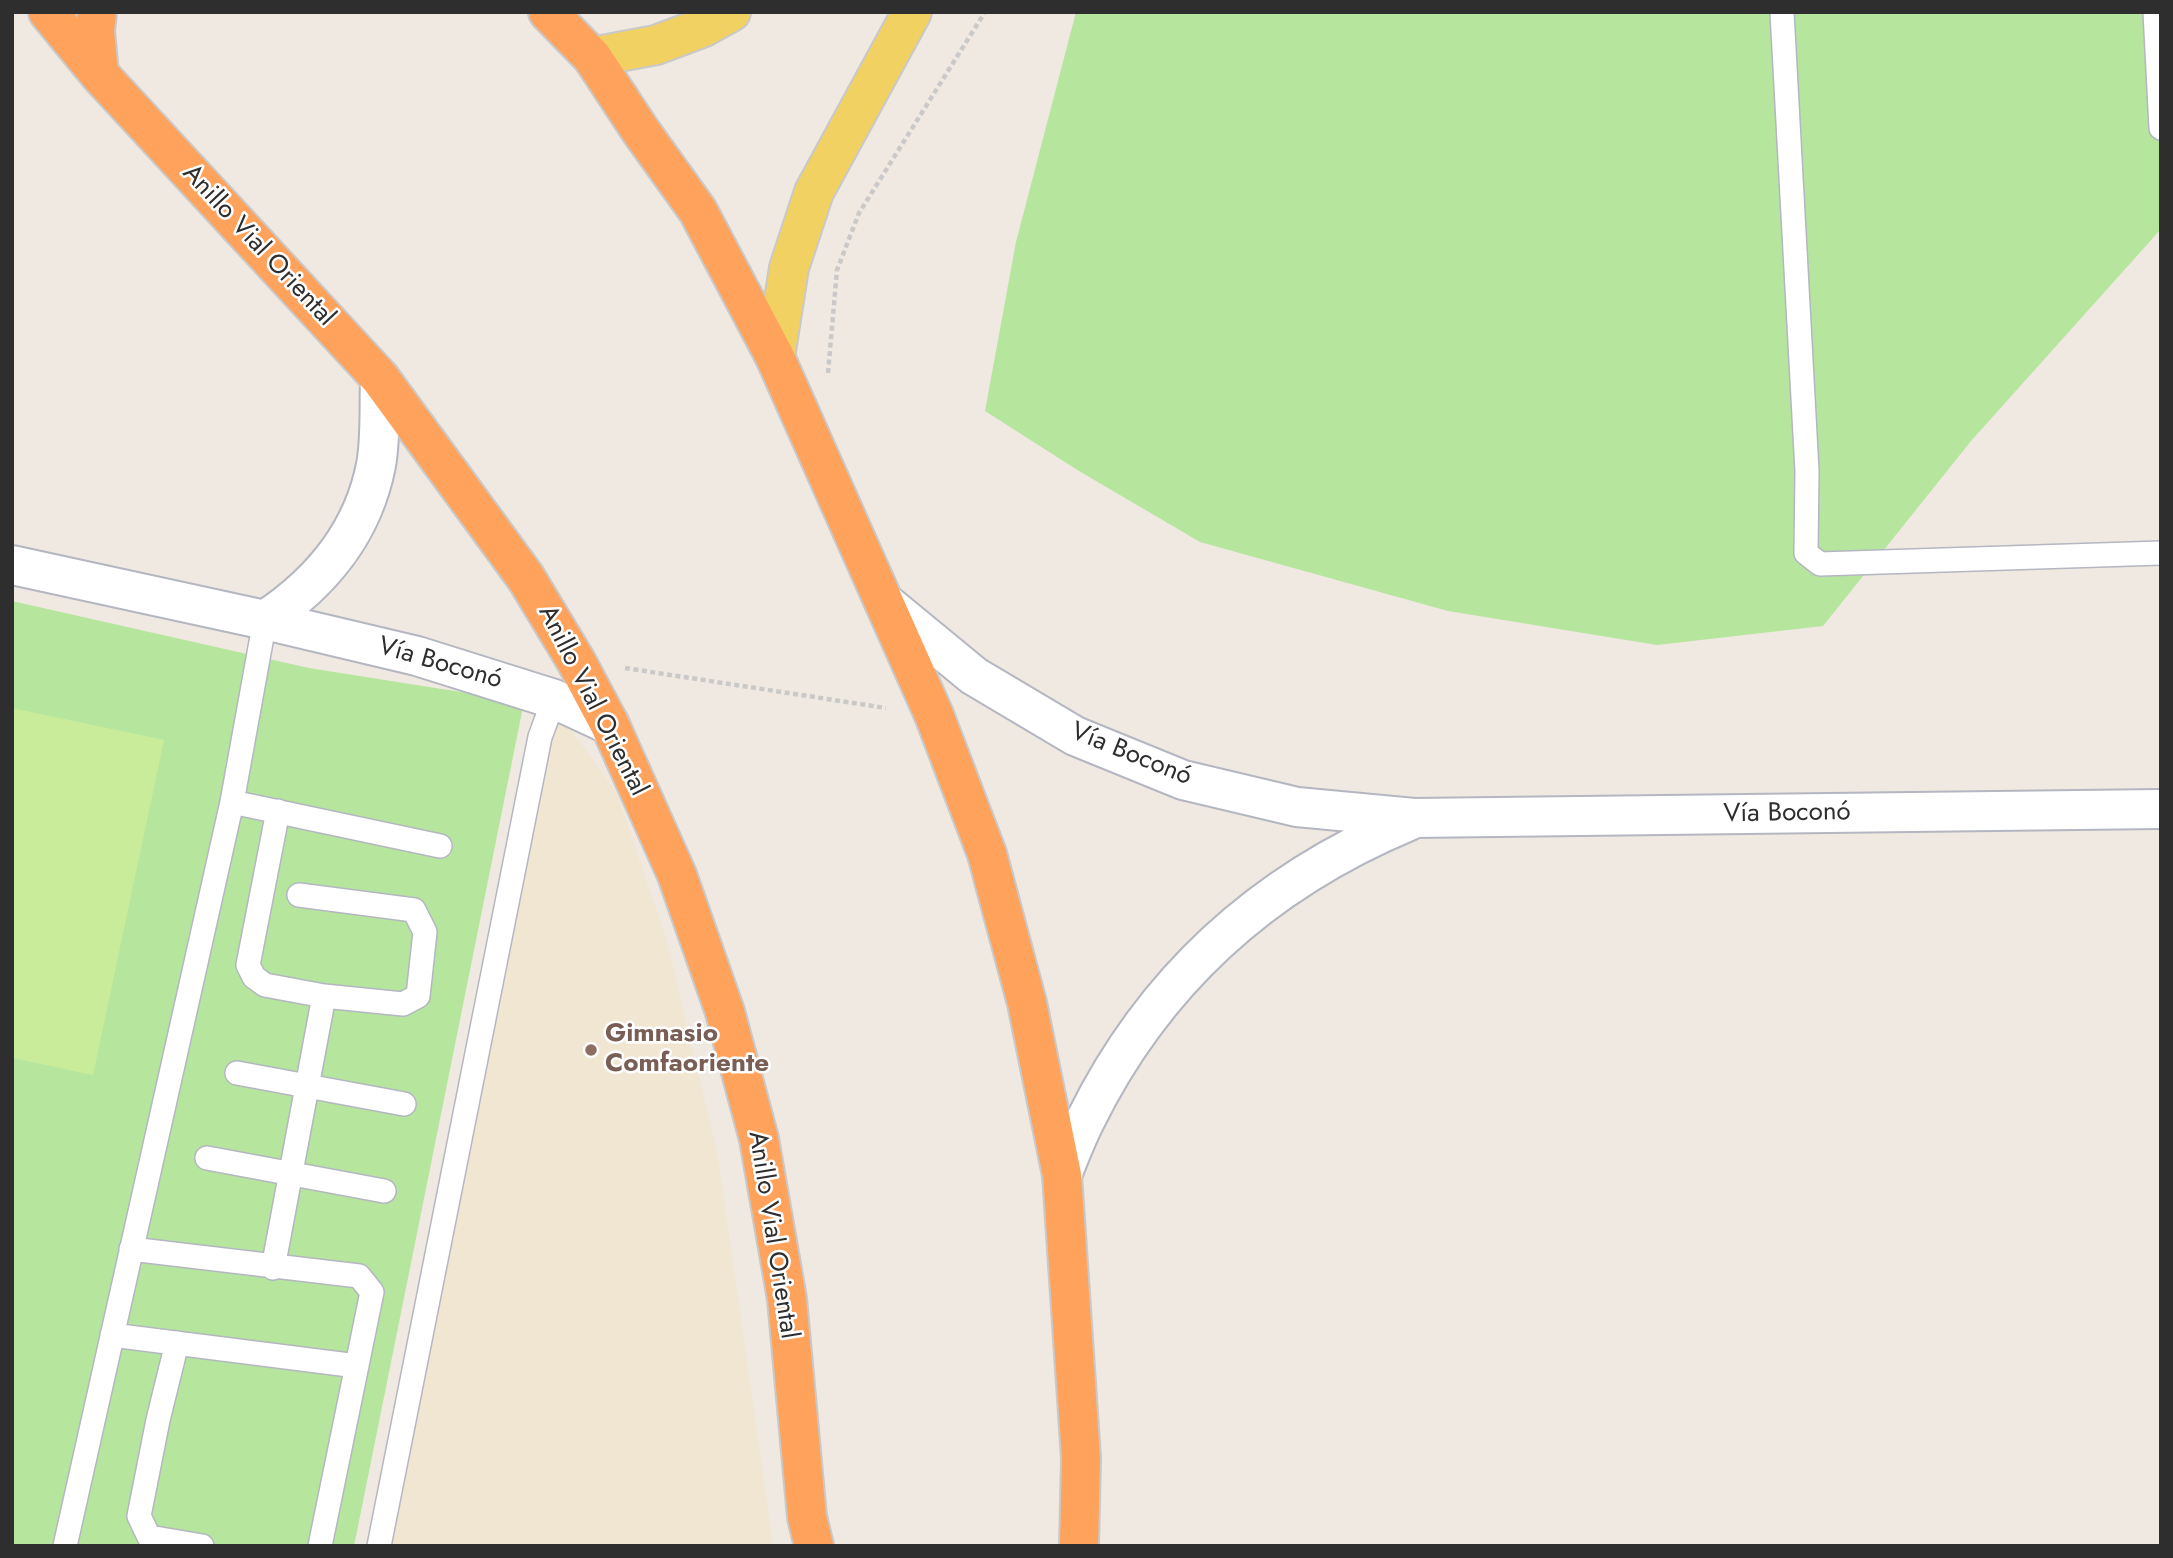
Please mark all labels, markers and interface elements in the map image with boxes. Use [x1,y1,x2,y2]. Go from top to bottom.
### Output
street label: Anillo Vial Oriental [175,159,341,333]
street label: Anillo Vial Oriental [530,600,654,802]
street label: Vía Boconó [374,631,506,697]
street label: Vía Boconó [1066,717,1196,793]
street label: Vía Boconó [1723,797,1851,831]
place label: Gimnasio Comfaoriente [605,1019,769,1080]
marker: Gimnasio Comfaoriente [583,1042,599,1058]
street label: Anillo Vial Oriental [740,1129,804,1341]

